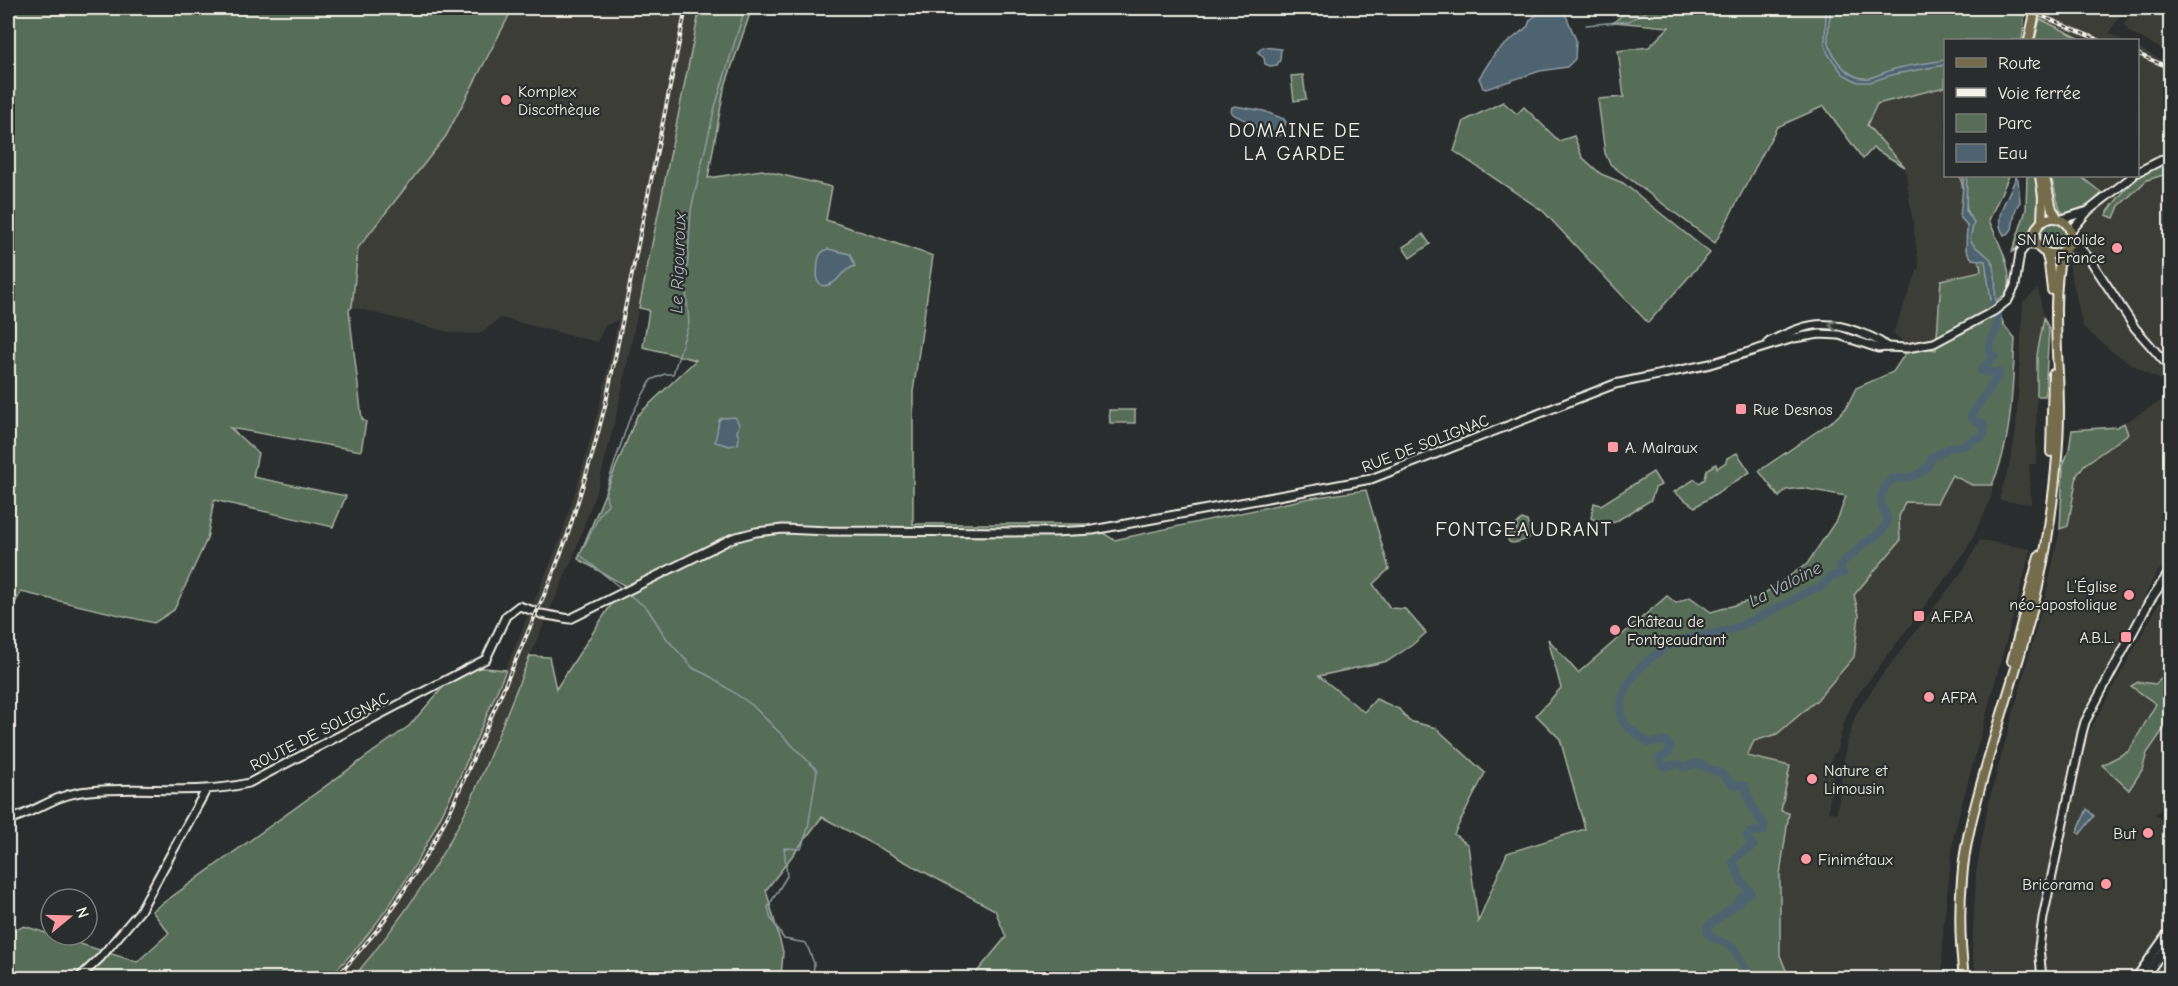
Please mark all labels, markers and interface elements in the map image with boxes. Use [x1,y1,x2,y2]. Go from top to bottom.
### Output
legend [1944,39,2139,177]
text: Route [1998,53,2041,74]
place label: Komplex Discothèque [518,83,600,119]
text: Voie ferrée [1998,83,2081,104]
marker: Komplex Discothèque [499,93,513,107]
text: Parc [1998,113,2032,134]
district label: DOMAINE DE LA GARDE [1228,119,1362,165]
text: Eau [1998,143,2027,164]
water label: Le Rigouroux [666,211,691,314]
place label: SN Microlide France [2017,231,2105,267]
marker: SN Microlide France [2110,241,2124,255]
one-way arrow [1829,320,1838,332]
place label: Rue Desnos [1753,401,1833,419]
marker: Rue Desnos [1734,402,1748,416]
street label: RUE DE SOLIGNAC [1359,411,1492,476]
place label: A. Malraux [1625,439,1698,457]
marker: A. Malraux [1606,440,1620,454]
district label: FONTGEAUDRANT [1435,518,1613,541]
water label: La Valoine [1745,557,1825,612]
place label: L’Église néo-apostolique [2009,577,2117,614]
marker: L’Église néo-apostolique [2122,588,2136,602]
place label: A.F.P.A [1931,608,1973,626]
marker: A.F.P.A [1912,609,1926,623]
place label: Château de Fontgeaudrant [1627,613,1726,649]
marker: Château de Fontgeaudrant [1608,623,1622,637]
place label: A.B.L. [2079,629,2114,647]
marker: A.B.L. [2119,630,2133,644]
street label: ROUTE DE SOLIGNAC [247,689,392,775]
place label: AFPA [1941,689,1977,707]
marker: AFPA [1922,690,1936,704]
place label: Nature et Limousin [1824,762,1888,798]
marker: Nature et Limousin [1805,772,1819,786]
place label: But [2113,825,2136,843]
marker: But [2141,826,2155,840]
place label: Finimétaux [1818,851,1893,869]
marker: Finimétaux [1799,852,1813,866]
place label: Bricorama [2022,876,2094,894]
marker: Bricorama [2099,877,2113,891]
north arrow [39,887,99,947]
text: N [72,905,92,920]

